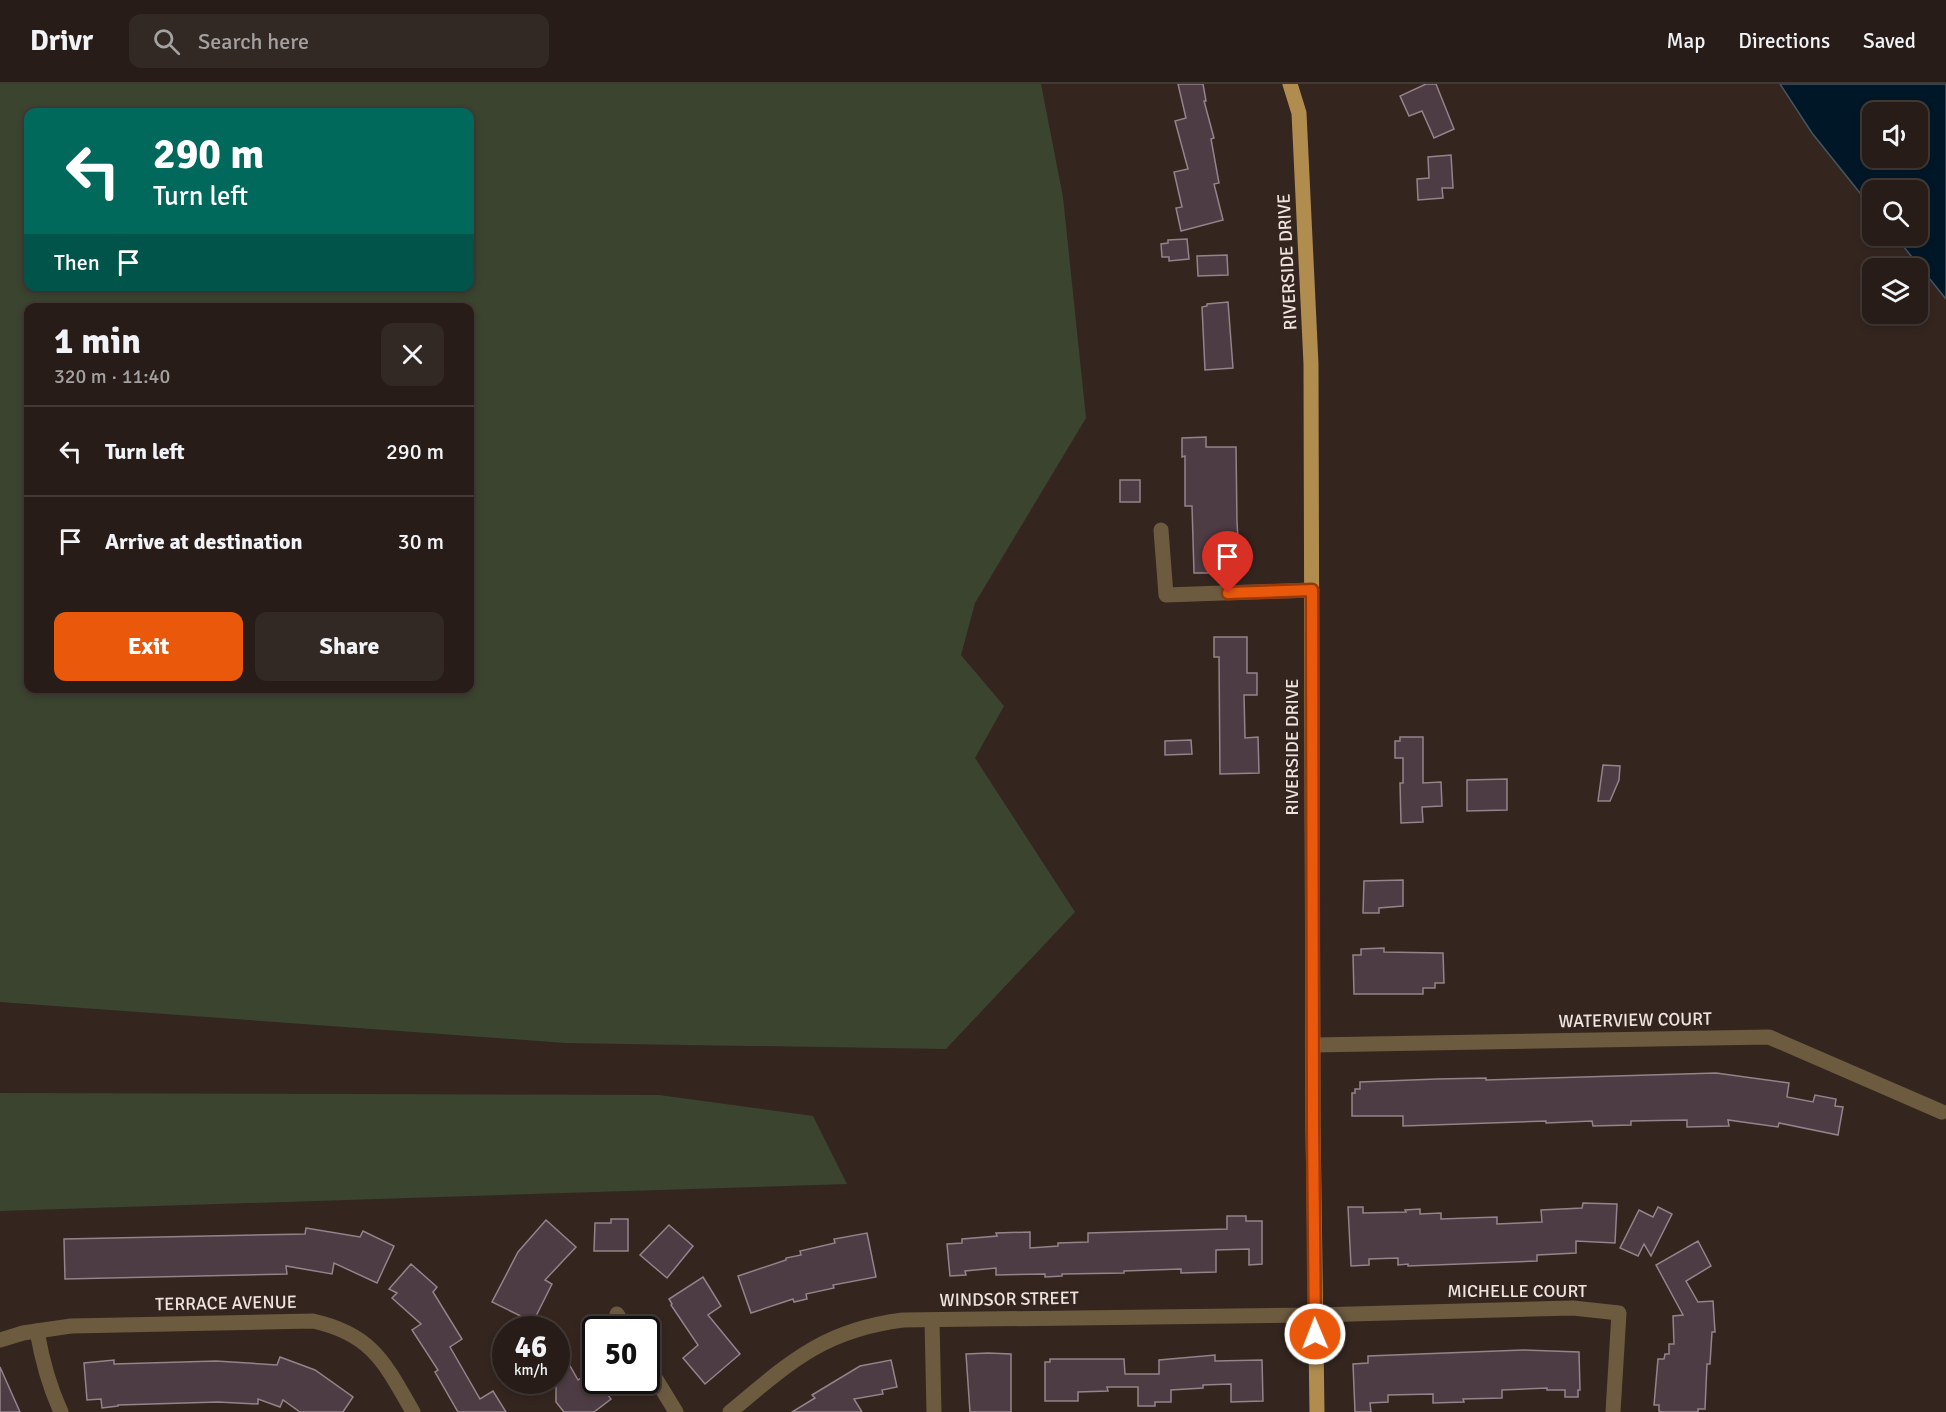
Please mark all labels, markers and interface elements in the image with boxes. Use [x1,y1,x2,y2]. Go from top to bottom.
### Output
search box [129,14,549,68]
text: Drivr [30,24,93,58]
icon: search [150,25,183,58]
text: Search here [198,28,309,55]
text: Map [1667,28,1705,54]
text: Directions [1738,28,1830,54]
text: Saved [1863,28,1916,54]
map controls [1862,102,1928,324]
button: sound [1862,102,1928,168]
text: 290 m [153,129,264,180]
icon: left [54,132,132,210]
text: Turn left [153,180,248,213]
button: search [1862,180,1928,246]
street label: RIVERSIDE DRIVE [1272,193,1302,331]
icon: arrive [112,246,145,279]
text: Then [54,249,100,276]
button: layers [1862,258,1928,324]
text: 1 min [54,319,141,364]
button: close [381,323,444,386]
text: 320 m · 11:40 [54,364,170,389]
icon: left [54,435,87,468]
text: Turn left [105,438,185,465]
text: 290 m [386,438,444,465]
icon: arrive [54,525,87,558]
text: Arrive at destination [105,528,302,555]
text: 30 m [398,528,444,555]
pin [1202,531,1253,593]
icon: arrive [1211,540,1244,573]
button: Exit [54,612,243,681]
button: Share [255,612,444,681]
street label: RIVERSIDE DRIVE [1281,679,1303,815]
street label: WATERVIEW COURT [1558,1008,1712,1032]
street label: MICHELLE COURT [1447,1280,1587,1302]
street label: WINDSOR STREET [939,1287,1079,1311]
street label: TERRACE AVENUE [155,1291,297,1315]
position arrow [1283,1302,1347,1366]
speed limit sign: 50 [582,1316,660,1394]
text: 46 [515,1329,547,1366]
text: km/h [514,1361,548,1379]

